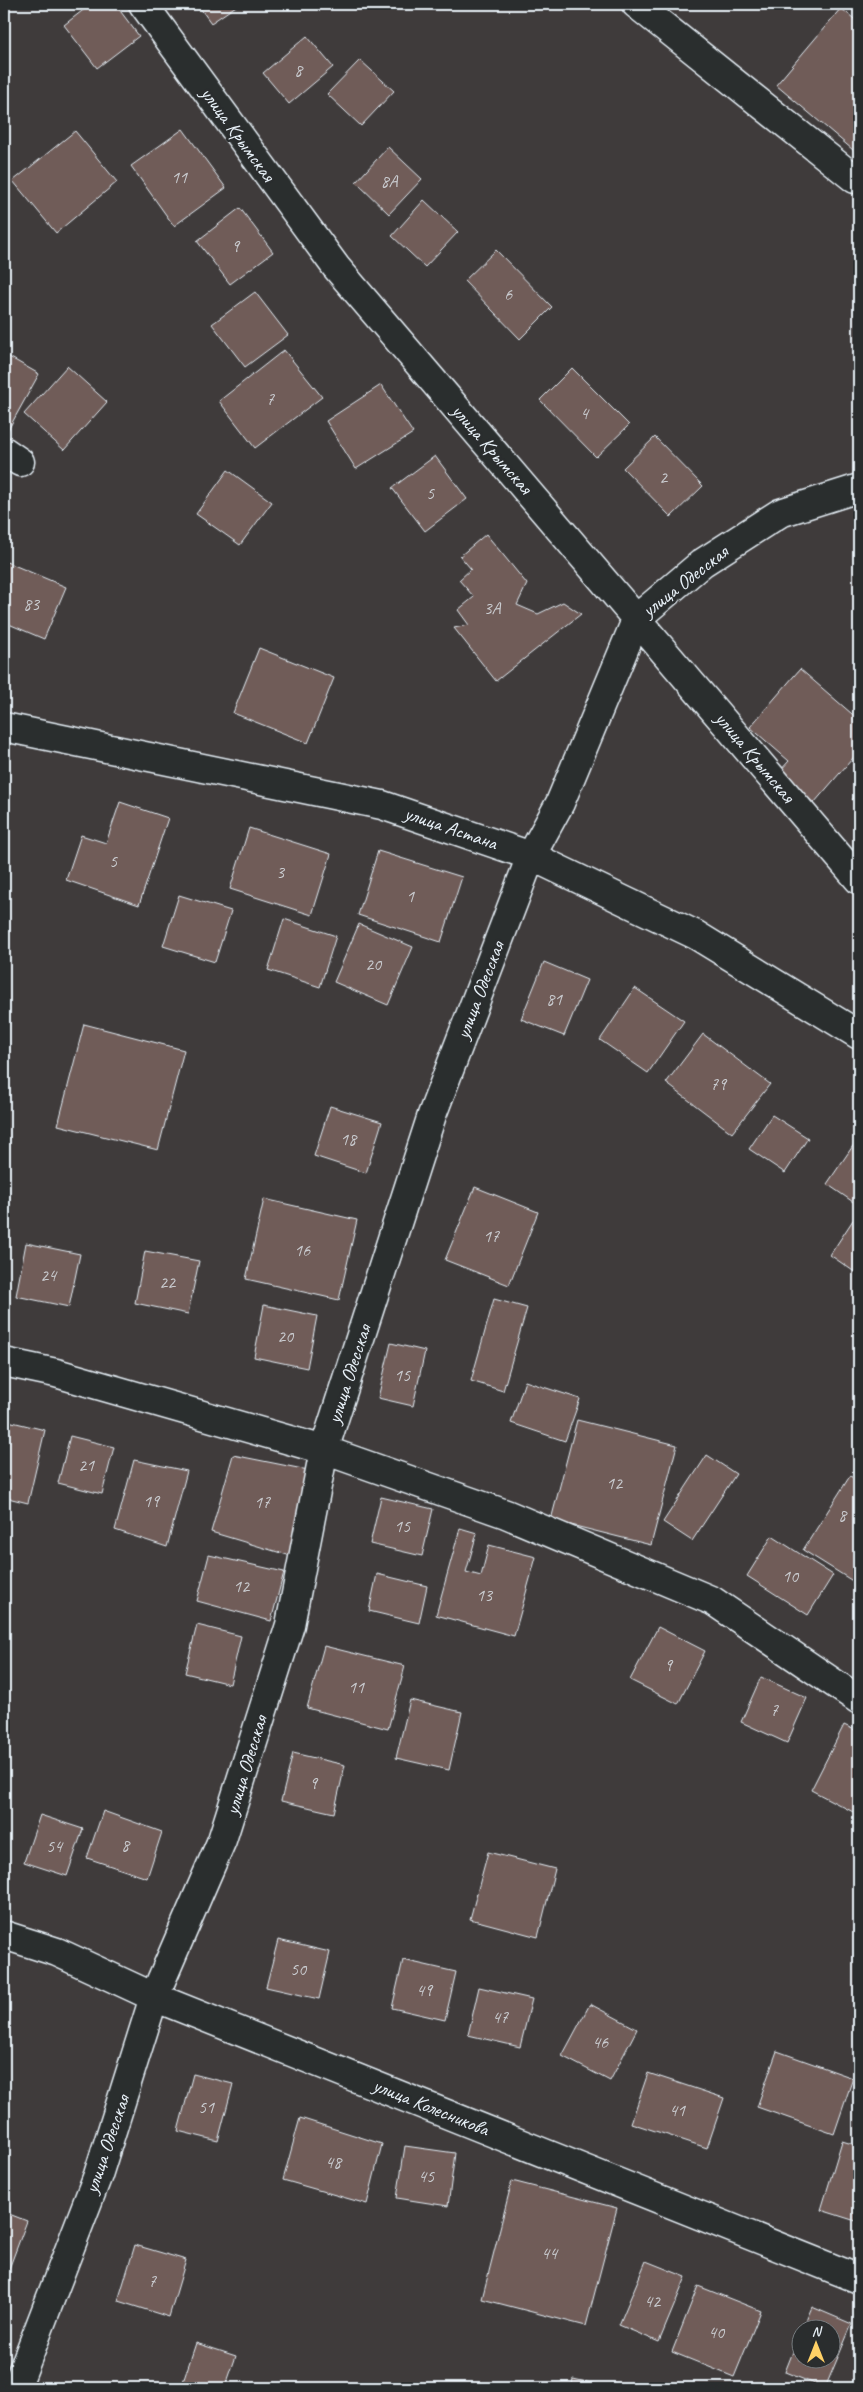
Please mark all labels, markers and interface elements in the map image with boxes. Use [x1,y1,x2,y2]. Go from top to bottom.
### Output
house number: 8 [294,59,304,81]
street label: улица Крымская [195,81,282,188]
house number: 11 [171,166,188,188]
house number: 8А [380,170,399,192]
house number: 9 [231,235,241,257]
house number: 6 [504,283,513,305]
house number: 7 [266,388,275,410]
street label: улица Крымская [445,398,539,500]
house number: 4 [580,402,590,424]
house number: 2 [659,466,669,488]
house number: 5 [426,482,435,504]
street label: улица Одесская [636,538,735,623]
house number: 83 [23,593,41,615]
house number: 3А [483,597,502,619]
street label: улица Крымская [709,706,801,809]
street label: улица Астана [400,800,502,856]
house number: 5 [109,850,118,872]
house number: 3 [276,861,286,883]
house number: 1 [406,885,415,907]
street label: улица Одесская [450,936,511,1043]
house number: 20 [365,953,383,975]
house number: 81 [546,988,563,1010]
house number: 79 [710,1073,728,1095]
house number: 18 [340,1128,358,1150]
house number: 17 [483,1225,500,1247]
house number: 16 [294,1239,311,1261]
house number: 24 [40,1264,58,1286]
house number: 22 [159,1271,177,1293]
street label: улица Одесская [321,1319,377,1428]
house number: 20 [277,1325,295,1347]
house number: 15 [394,1364,411,1386]
house number: 21 [78,1454,95,1476]
house number: 12 [606,1472,624,1494]
house number: 19 [143,1490,161,1512]
house number: 17 [254,1491,271,1513]
house number: 8 [838,1504,848,1526]
house number: 15 [394,1515,411,1537]
house number: 10 [782,1565,800,1587]
house number: 12 [233,1575,251,1597]
house number: 13 [476,1584,494,1606]
house number: 9 [664,1654,674,1676]
house number: 11 [348,1676,365,1698]
house number: 7 [770,1699,779,1721]
street label: улица Одесская [219,1710,274,1819]
house number: 9 [309,1772,319,1794]
house number: 8 [121,1834,131,1856]
house number: 54 [46,1835,64,1857]
house number: 50 [290,1958,308,1980]
house number: 49 [416,1979,434,2001]
house number: 47 [492,2006,509,2028]
house number: 46 [592,2031,609,2053]
street label: улица Колесникова [369,2072,494,2142]
street label: улица Одесская [78,2089,136,2197]
house number: 51 [198,2096,215,2118]
house number: 41 [669,2099,686,2121]
house number: 48 [325,2151,343,2173]
house number: 45 [418,2165,435,2187]
house number: 44 [541,2242,559,2264]
house number: 7 [148,2270,157,2292]
house number: 42 [644,2290,662,2312]
north arrow [790,2320,840,2370]
house number: 40 [708,2321,726,2343]
text: N [812,2323,823,2340]

